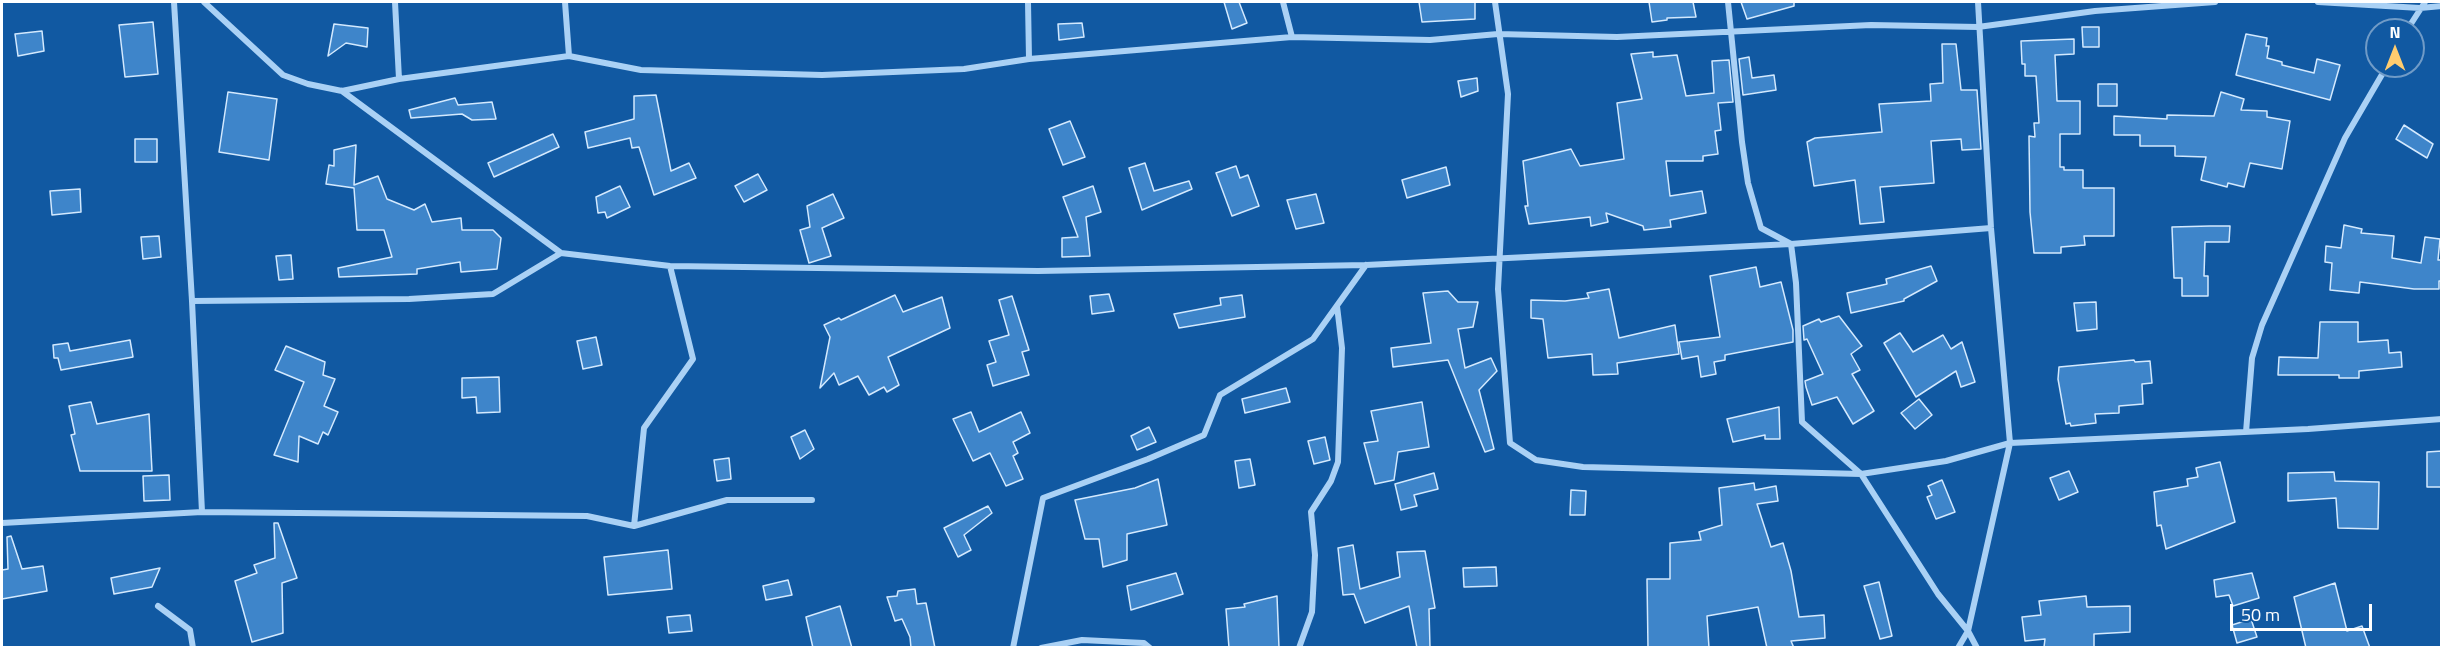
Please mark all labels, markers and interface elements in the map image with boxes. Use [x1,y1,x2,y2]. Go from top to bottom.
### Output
north arrow [2365,18,2425,78]
text: N [2389,20,2401,44]
scale bar [2233,592,2376,630]
text: 50 m [2241,601,2280,628]

